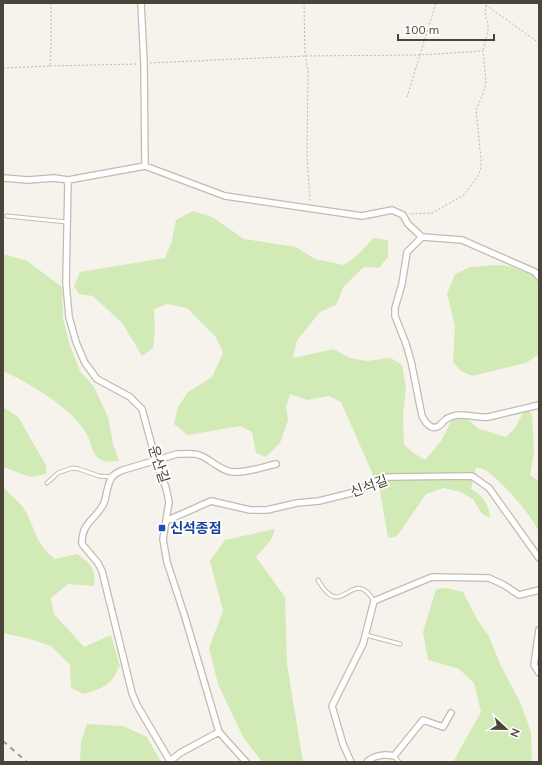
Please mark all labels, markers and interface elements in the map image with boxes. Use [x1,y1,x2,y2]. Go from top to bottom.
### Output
scale bar [398,16,494,42]
text: 100 m [404,22,439,37]
street label: 운산길 [144,443,174,485]
street label: 신석길 [348,471,390,501]
place label: 신석종점 [170,519,222,537]
marker: 신석종점 [157,523,167,533]
north arrow [486,709,526,749]
text: N [507,726,523,739]

